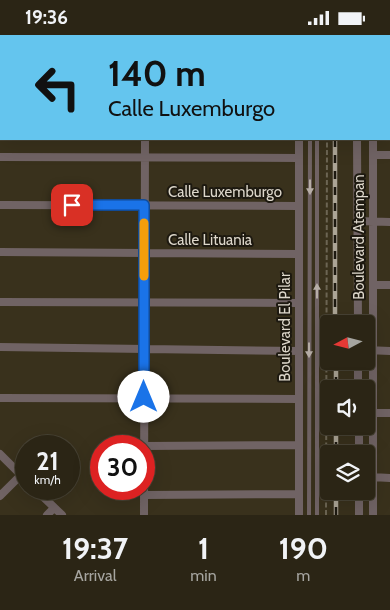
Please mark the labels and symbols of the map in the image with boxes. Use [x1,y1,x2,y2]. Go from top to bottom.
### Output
street label: Boulevard Atempan [350,174,368,300]
one-way arrow [306,180,314,196]
street label: Calle Luxemburgo [168,183,282,201]
pin [51,184,93,226]
street label: Calle Lituania [168,231,253,249]
street label: Boulevard El Pilar [276,272,294,382]
one-way arrow [313,283,321,299]
north arrow [320,315,375,370]
one-way arrow [305,342,313,358]
position arrow [117,370,169,422]
speed limit sign: 30 [90,435,155,500]

